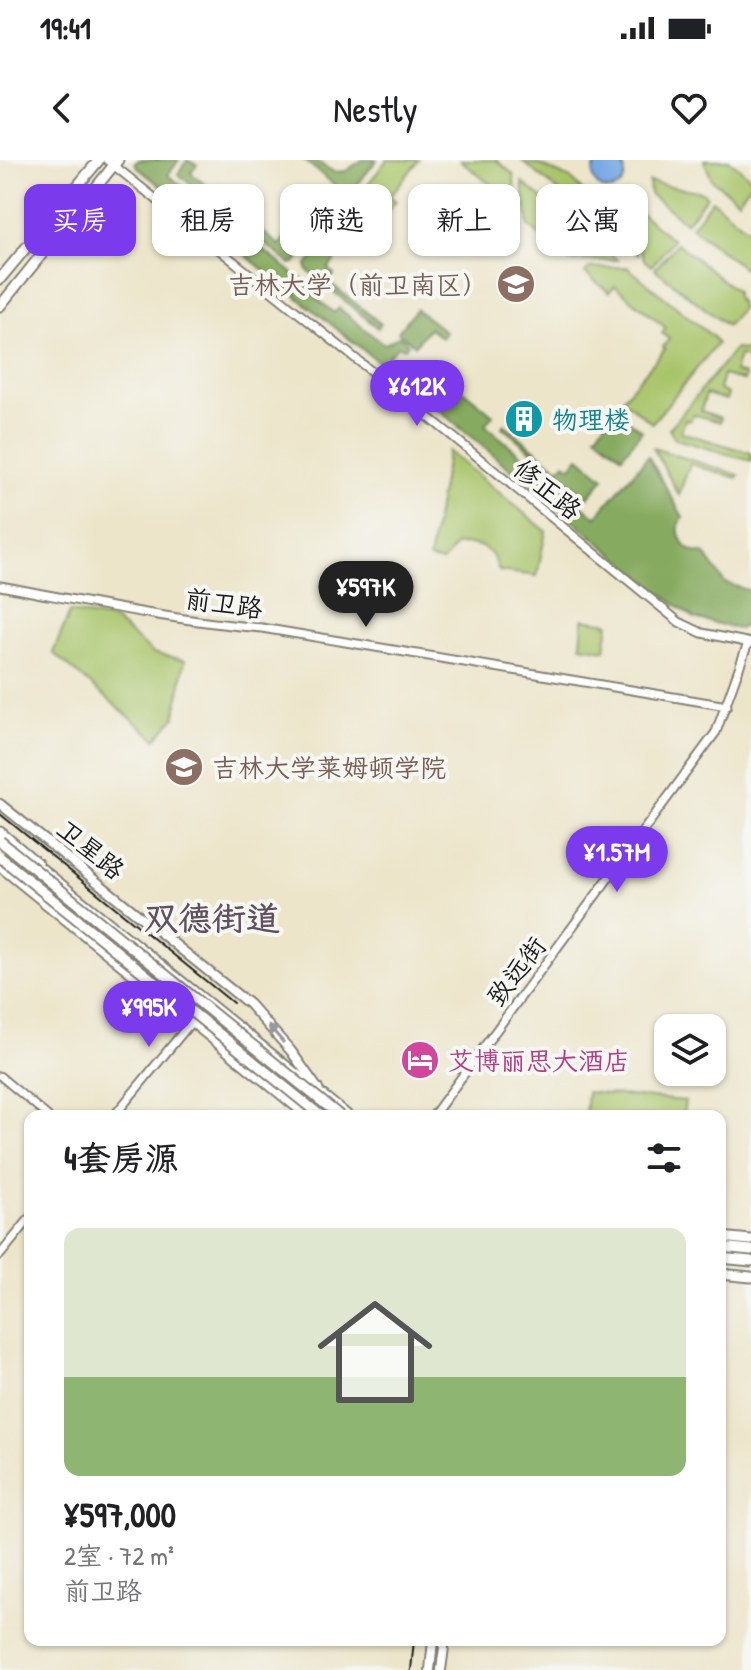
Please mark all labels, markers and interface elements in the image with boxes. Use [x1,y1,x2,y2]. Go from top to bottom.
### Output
text: 19:41 [40,8,91,48]
text: Nestly [333,84,418,133]
icon: back [40,86,84,130]
icon: heart [667,86,711,130]
chip: 买房 [24,184,136,256]
chip: 租房 [152,184,264,256]
chip: 筛选 [280,184,392,256]
chip: 新上 [408,184,520,256]
chip: 公寓 [536,184,648,256]
school or university icon: 吉林大学（前卫南区） [495,263,537,305]
place label: 吉林大学（前卫南区） [228,267,488,302]
pin: ¥612K [361,360,473,428]
text: ¥612K [388,368,446,403]
building icon: 物理楼 [503,398,545,440]
place label: 物理楼 [552,402,630,437]
street label: 修正路 [507,451,589,527]
pin: ¥597K [310,561,422,629]
text: ¥597K [336,569,396,604]
street label: 前卫路 [183,580,265,626]
school or university icon: 吉林大学莱姆顿学院 [163,746,205,788]
place label: 吉林大学莱姆顿学院 [212,750,446,785]
street label: 卫星路 [50,811,132,887]
pin: ¥1.57M [552,826,682,894]
text: ¥1.57M [584,834,650,869]
district label: 双德街道 [144,895,280,941]
street label: 致远街 [479,929,553,1013]
pin: ¥995K [93,981,205,1049]
text: ¥995K [121,989,177,1024]
map controls [654,1014,726,1086]
button: layers [654,1014,726,1086]
one-way arrow [268,1024,286,1043]
hotel icon: 艾博丽思大酒店 [399,1039,441,1081]
place label: 艾博丽思大酒店 [448,1043,630,1078]
text: 4套房源 [64,1135,179,1181]
icon: filters [642,1136,686,1180]
icon: home [303,1280,447,1424]
text: ¥597,000 [64,1492,176,1538]
text: 2室 · 72 m² [64,1538,174,1573]
text: 前卫路 [64,1573,142,1608]

